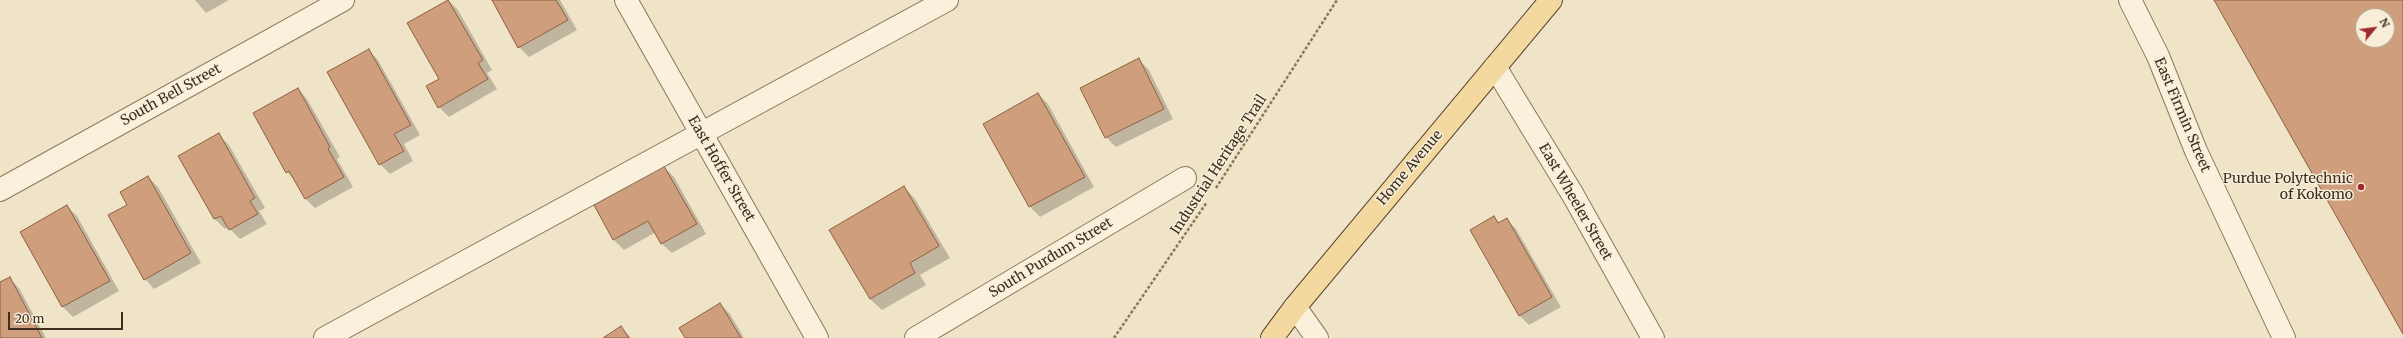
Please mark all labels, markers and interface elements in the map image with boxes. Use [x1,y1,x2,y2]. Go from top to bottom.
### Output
north arrow [2355,8,2395,48]
text: N [2376,15,2393,30]
street label: East Firmin Street [2150,55,2214,175]
street label: South Bell Street [118,60,224,130]
street label: Industrial Heritage Trail [1168,92,1270,238]
street label: East Hoffer Street [684,113,758,225]
street label: Home Avenue [1374,127,1446,209]
street label: East Wheeler Street [1535,141,1615,263]
place label: Purdue Polytechnic of Kokomo [2223,171,2353,204]
marker: Purdue Polytechnic of Kokomo [2356,182,2366,192]
street label: South Purdum Street [986,214,1116,302]
scale bar [10,304,125,330]
text: 20 m [15,311,44,326]

